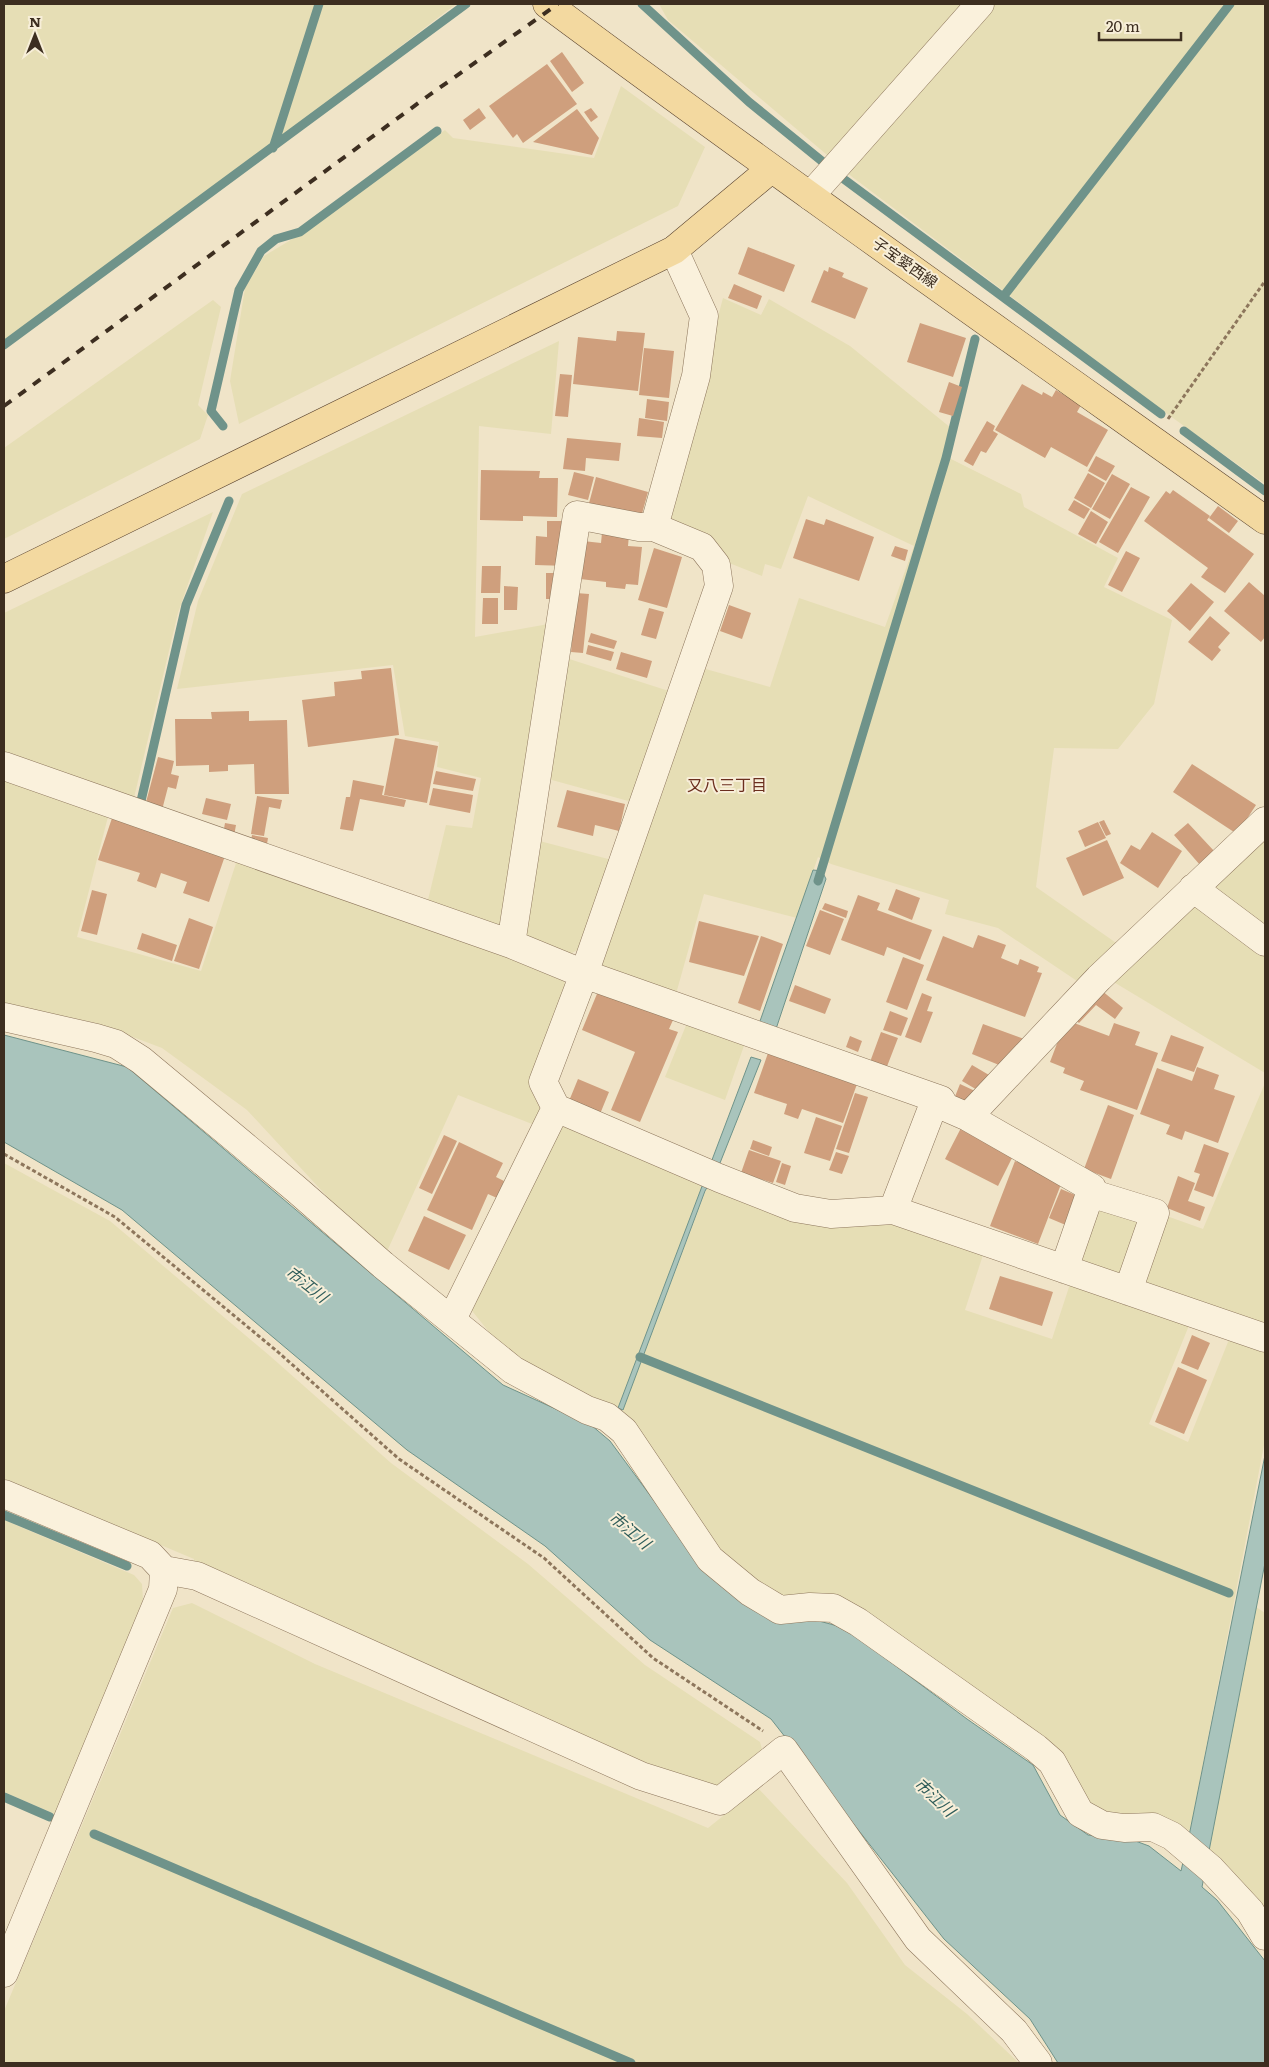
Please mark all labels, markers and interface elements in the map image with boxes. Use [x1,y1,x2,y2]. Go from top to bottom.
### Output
north arrow [10,10,60,60]
scale bar [1099,10,1182,42]
text: N [29,11,41,31]
text: 20 m [1106,14,1140,37]
street label: 子宝愛西線 [869,231,943,293]
district label: 又八三丁目 [687,772,767,796]
water label: 市江川 [281,1259,335,1309]
water label: 市江川 [605,1505,658,1555]
water label: 市江川 [910,1771,963,1823]

